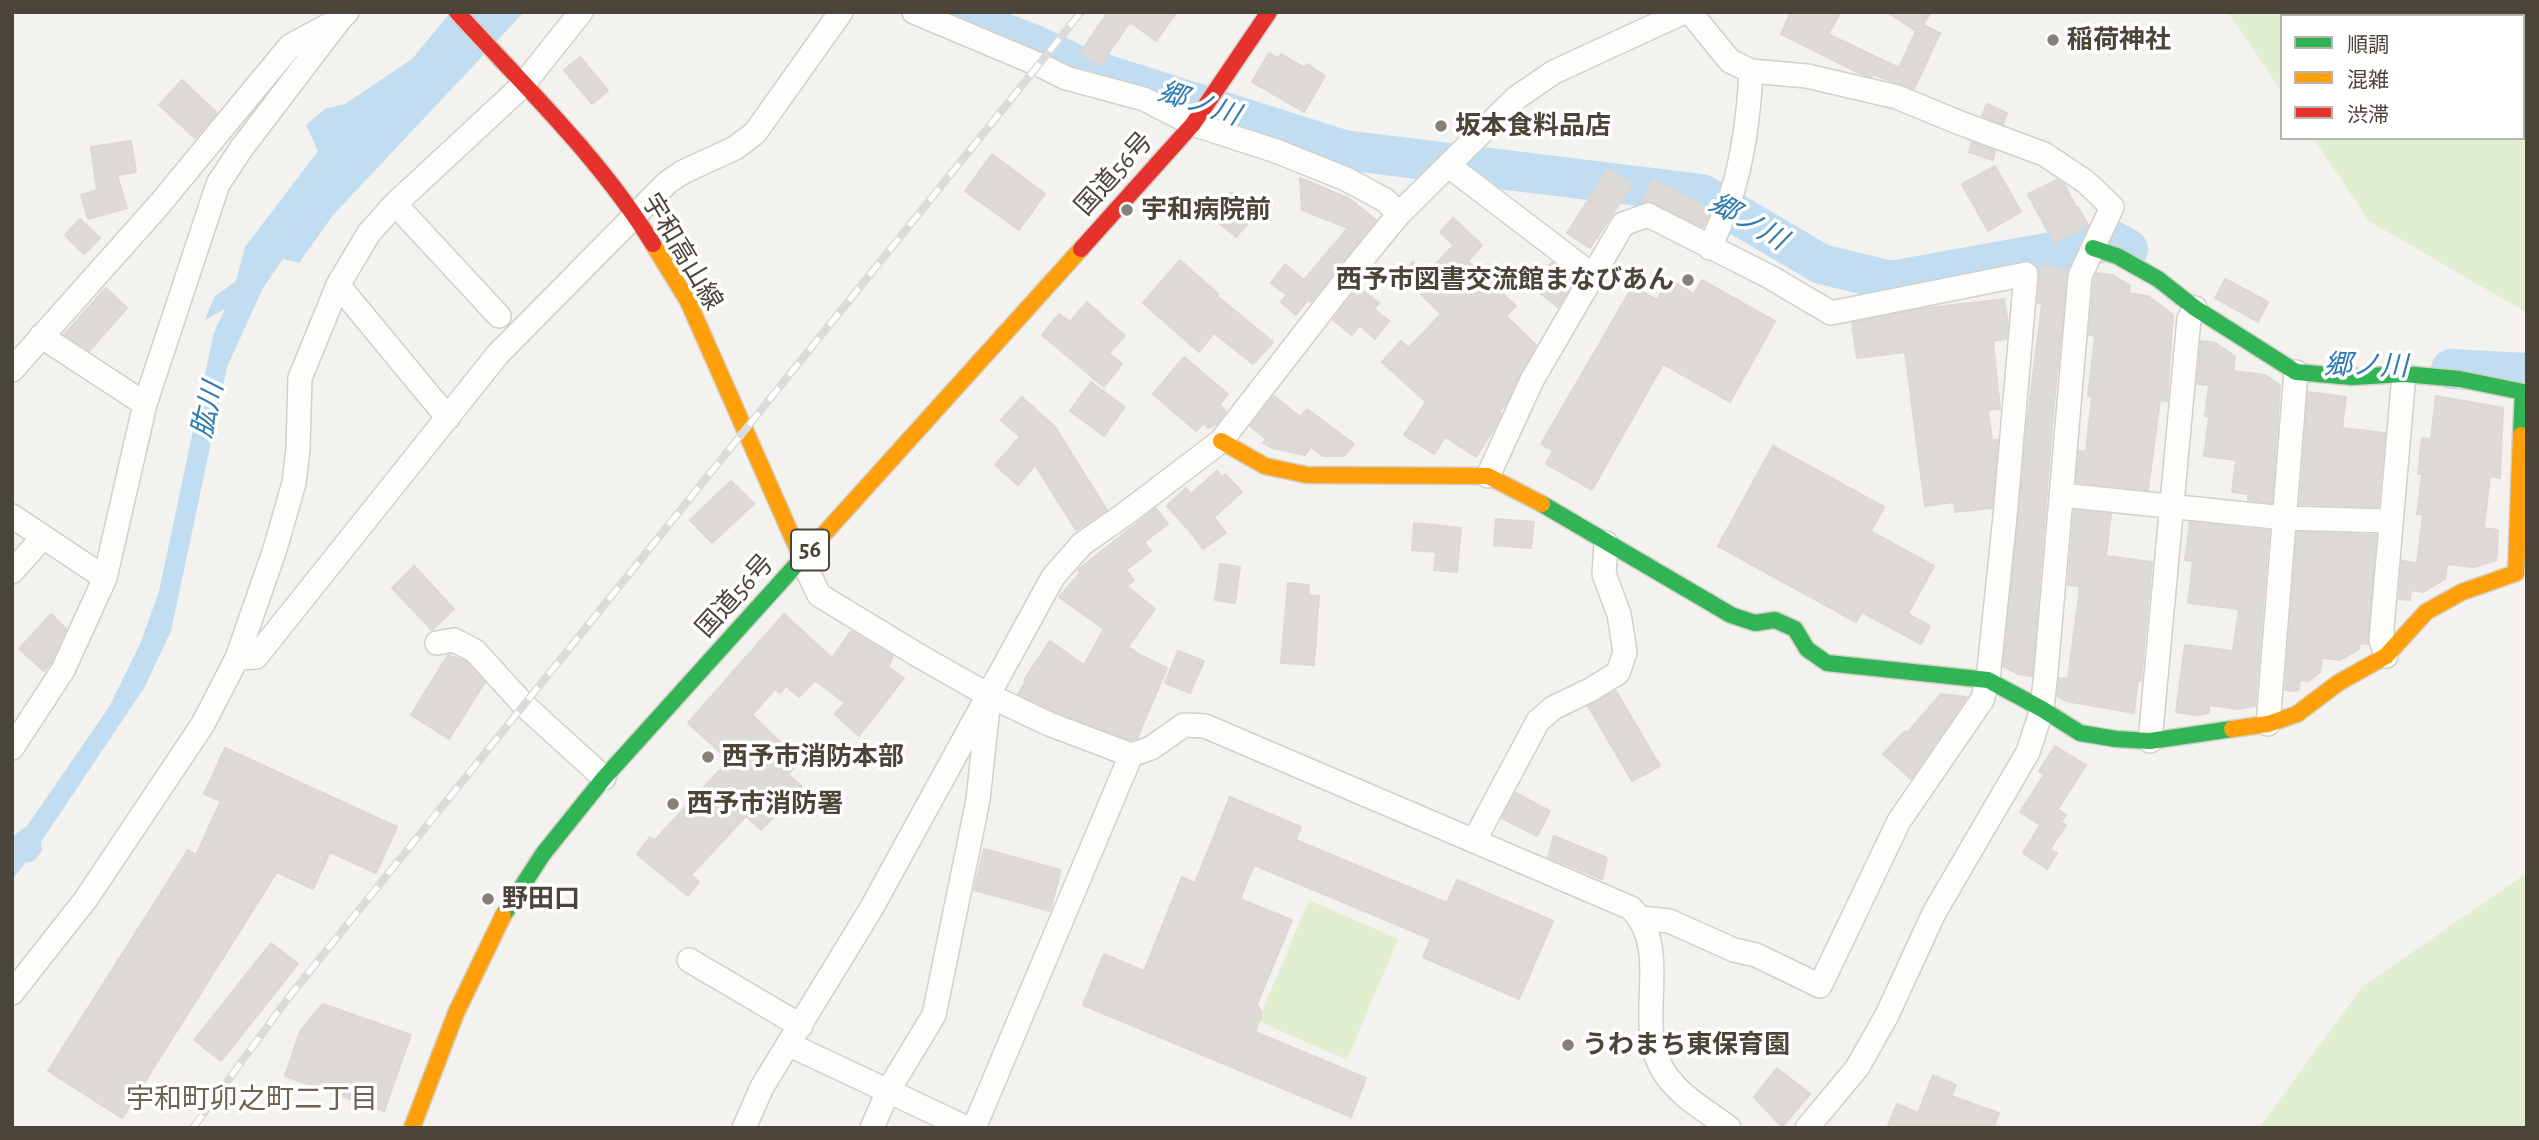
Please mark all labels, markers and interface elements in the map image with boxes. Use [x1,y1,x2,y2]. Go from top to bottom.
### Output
legend [2280,14,2525,140]
place label: 稲荷神社 [2067,24,2171,56]
marker: 稲荷神社 [2045,32,2061,48]
text: 順調 [2347,35,2389,56]
text: 混雑 [2347,70,2389,91]
water label: 郷ノ川 [1154,75,1244,133]
text: 渋滞 [2347,105,2389,126]
place label: 坂本食料品店 [1455,110,1611,142]
marker: 坂本食料品店 [1433,118,1449,134]
street label: 国道56号 [1069,126,1159,222]
water label: 郷ノ川 [1703,186,1793,258]
street label: 宇和高山線 [635,188,729,316]
place label: 宇和病院前 [1141,194,1271,226]
marker: 宇和病院前 [1119,202,1135,218]
place label: 西予市図書交流館まなびあん [1336,264,1674,296]
marker: 西予市図書交流館まなびあん [1680,272,1696,288]
water label: 郷ノ川 [2324,348,2408,384]
water label: 肱川 [185,379,231,441]
road number: 56 [791,530,829,570]
street label: 国道56号 [690,548,780,644]
place label: 西予市消防本部 [722,741,904,773]
marker: 西予市消防本部 [700,749,716,765]
place label: 西予市消防署 [687,788,843,820]
marker: 西予市消防署 [665,796,681,812]
place label: 野田口 [502,883,580,915]
marker: 野田口 [480,891,496,907]
place label: うわまち東保育園 [1582,1029,1790,1061]
marker: うわまち東保育園 [1560,1037,1576,1053]
district label: 宇和町卯之町二丁目 [126,1083,378,1117]

